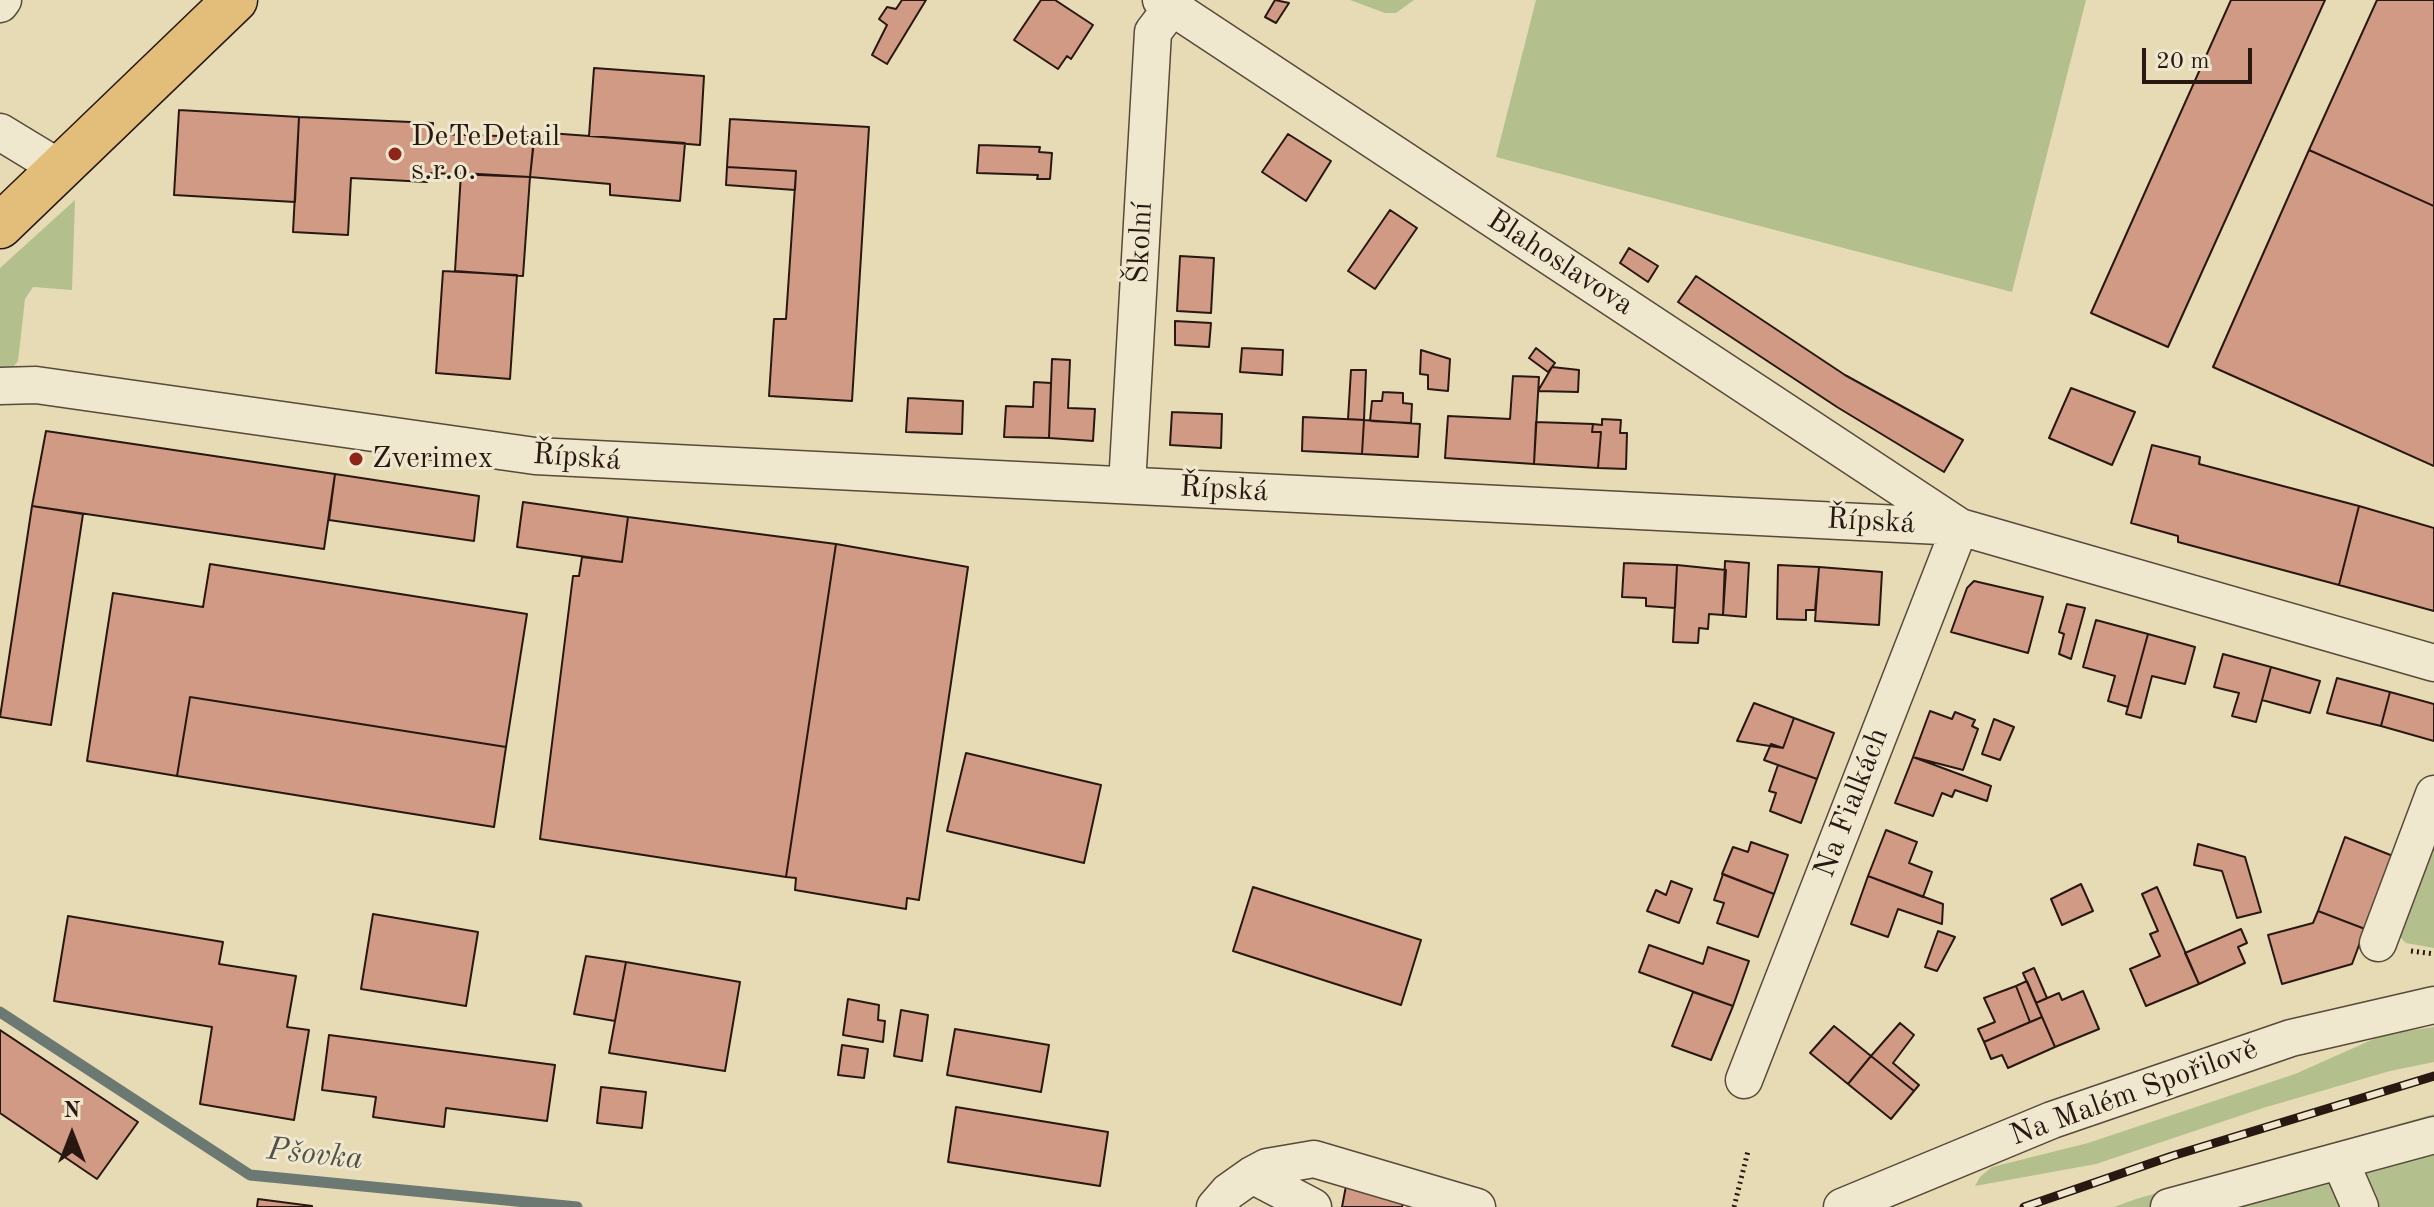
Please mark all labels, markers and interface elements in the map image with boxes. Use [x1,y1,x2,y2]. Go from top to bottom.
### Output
scale bar [2146,32,2256,82]
text: 20 m [2156,50,2210,74]
place label: DeTeDetail s.r.o. [411,119,560,190]
marker: DeTeDetail s.r.o. [386,145,404,163]
street label: Školní [1121,201,1161,285]
street label: Blahoslavova [1480,202,1640,324]
street label: Řípská [532,437,622,479]
place label: Zverimex [372,441,493,477]
marker: Zverimex [347,450,365,468]
street label: Řípská [1179,470,1269,510]
street label: Řípská [1826,502,1916,542]
street label: Na Fialkách [1807,723,1897,883]
street label: Na Malém Spořilově [2005,1031,2263,1155]
north arrow [32,1095,112,1175]
text: N [64,1100,80,1122]
water label: Pšovka [265,1131,365,1179]

